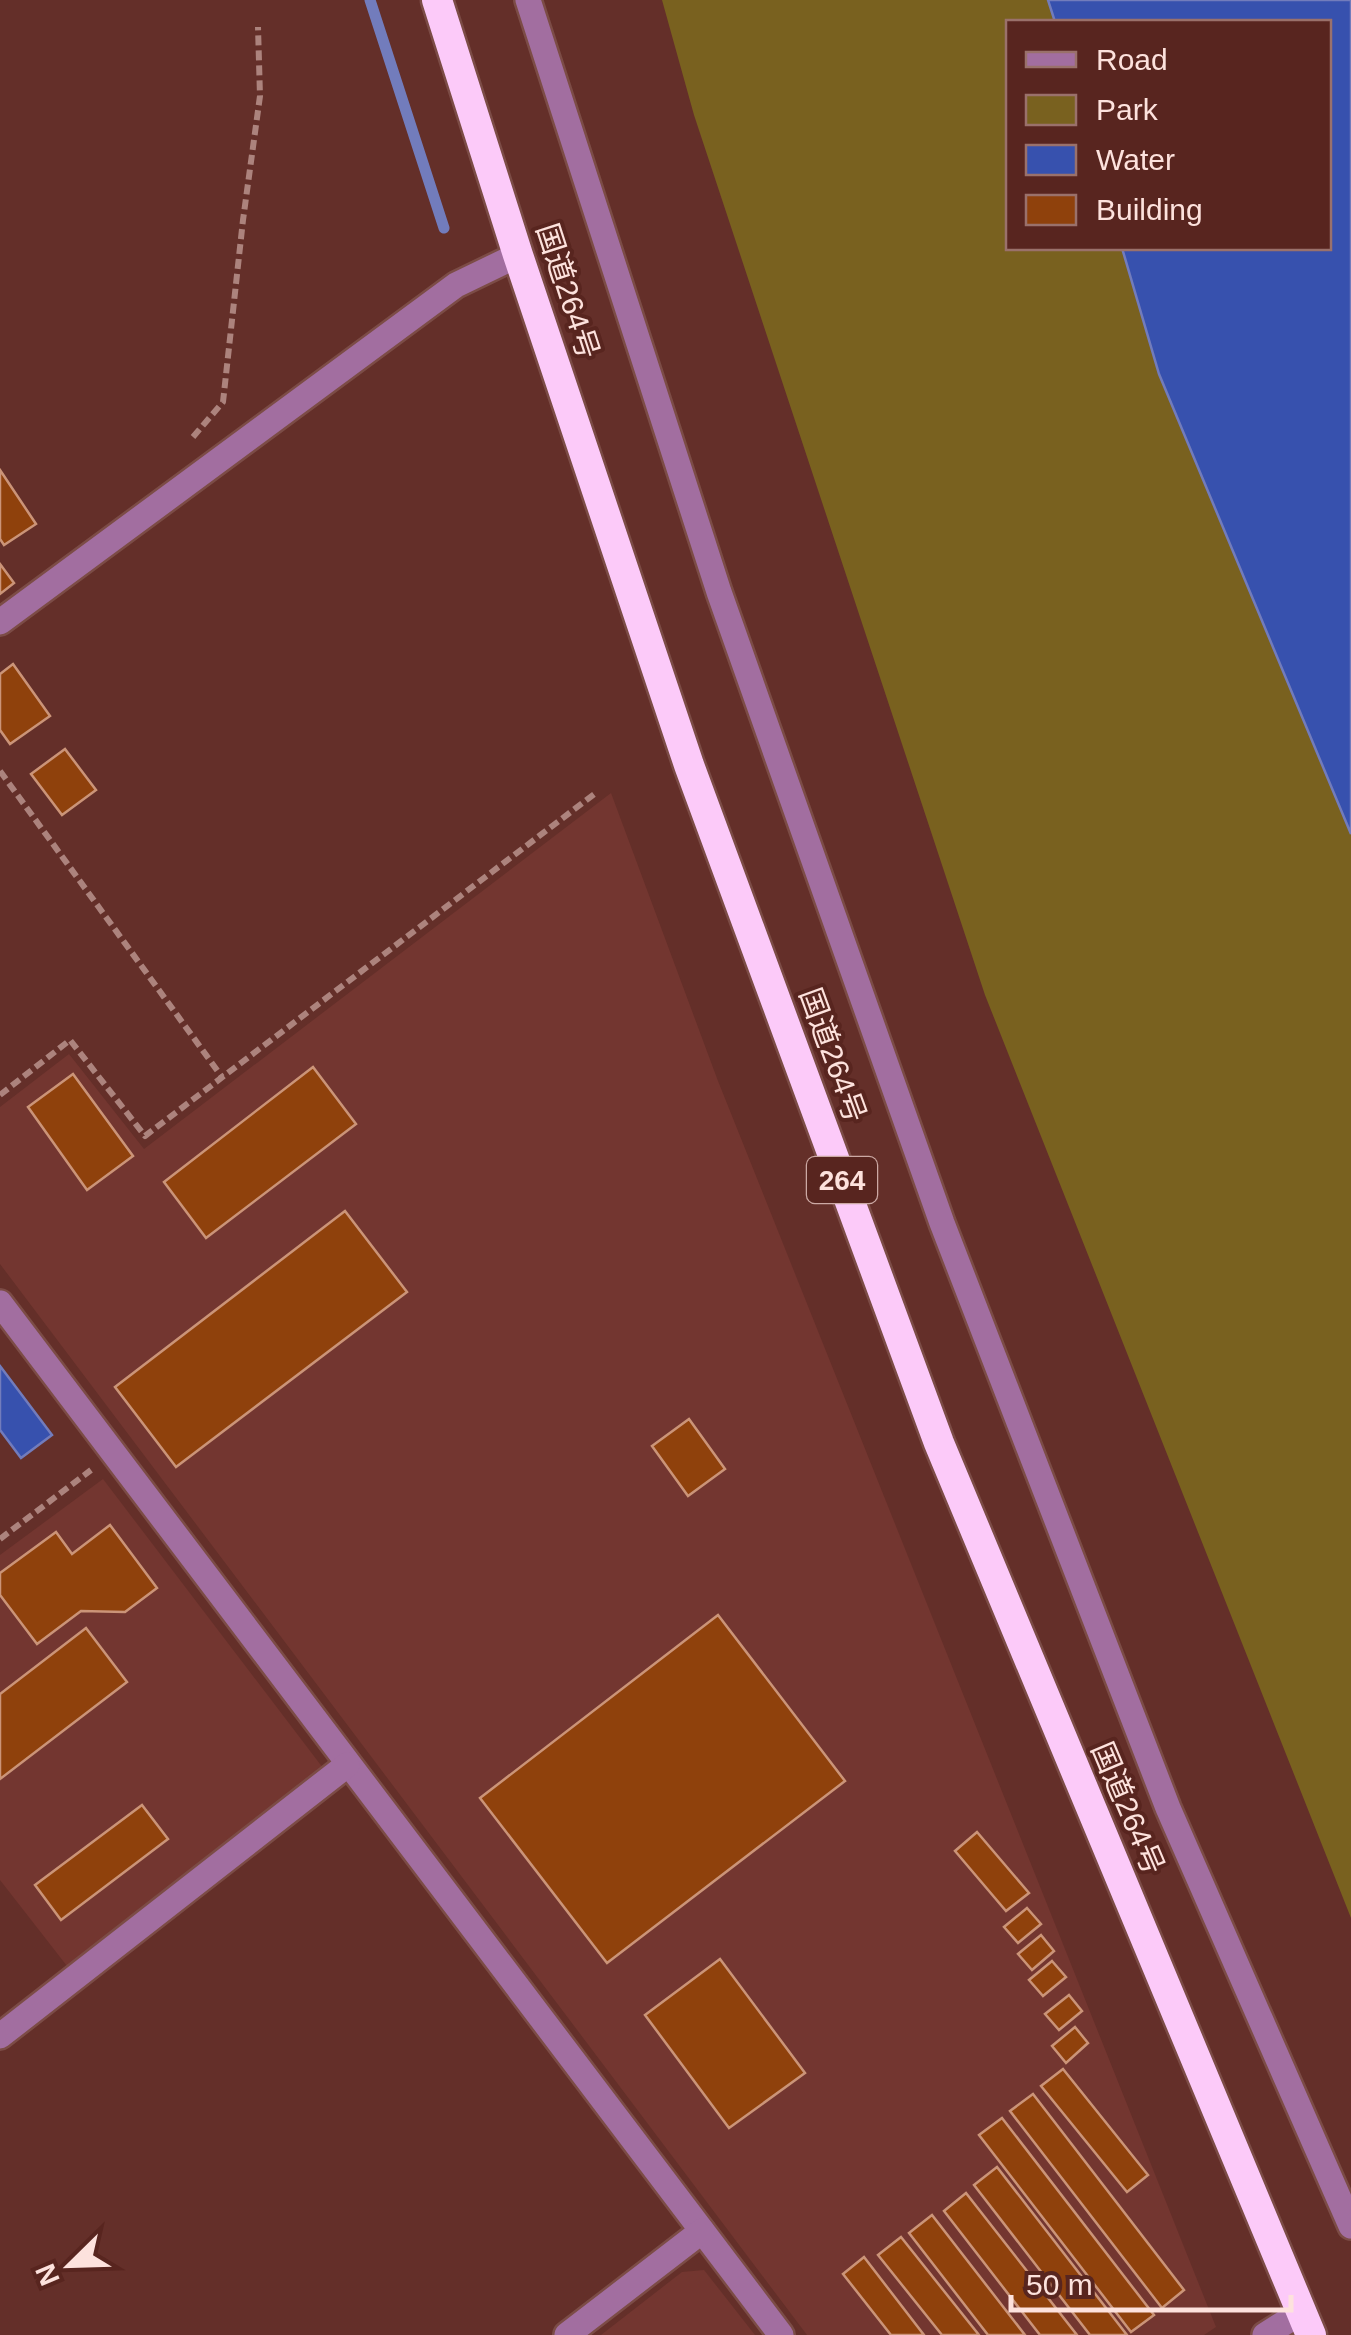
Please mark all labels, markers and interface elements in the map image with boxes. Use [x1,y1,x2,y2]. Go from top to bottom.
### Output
legend [1006,20,1331,250]
text: Road [1096,43,1168,76]
text: Park [1096,93,1159,126]
text: Water [1096,143,1175,176]
text: Building [1096,193,1203,226]
street label: 国道264号 [531,219,605,363]
street label: 国道264号 [794,984,872,1126]
road number: 264 [807,1157,877,1203]
street label: 国道264号 [1085,1737,1171,1879]
north arrow [20,2215,120,2315]
scale bar [1011,2250,1291,2312]
text: N [29,2259,66,2290]
text: 50 m [1026,2268,1093,2301]

